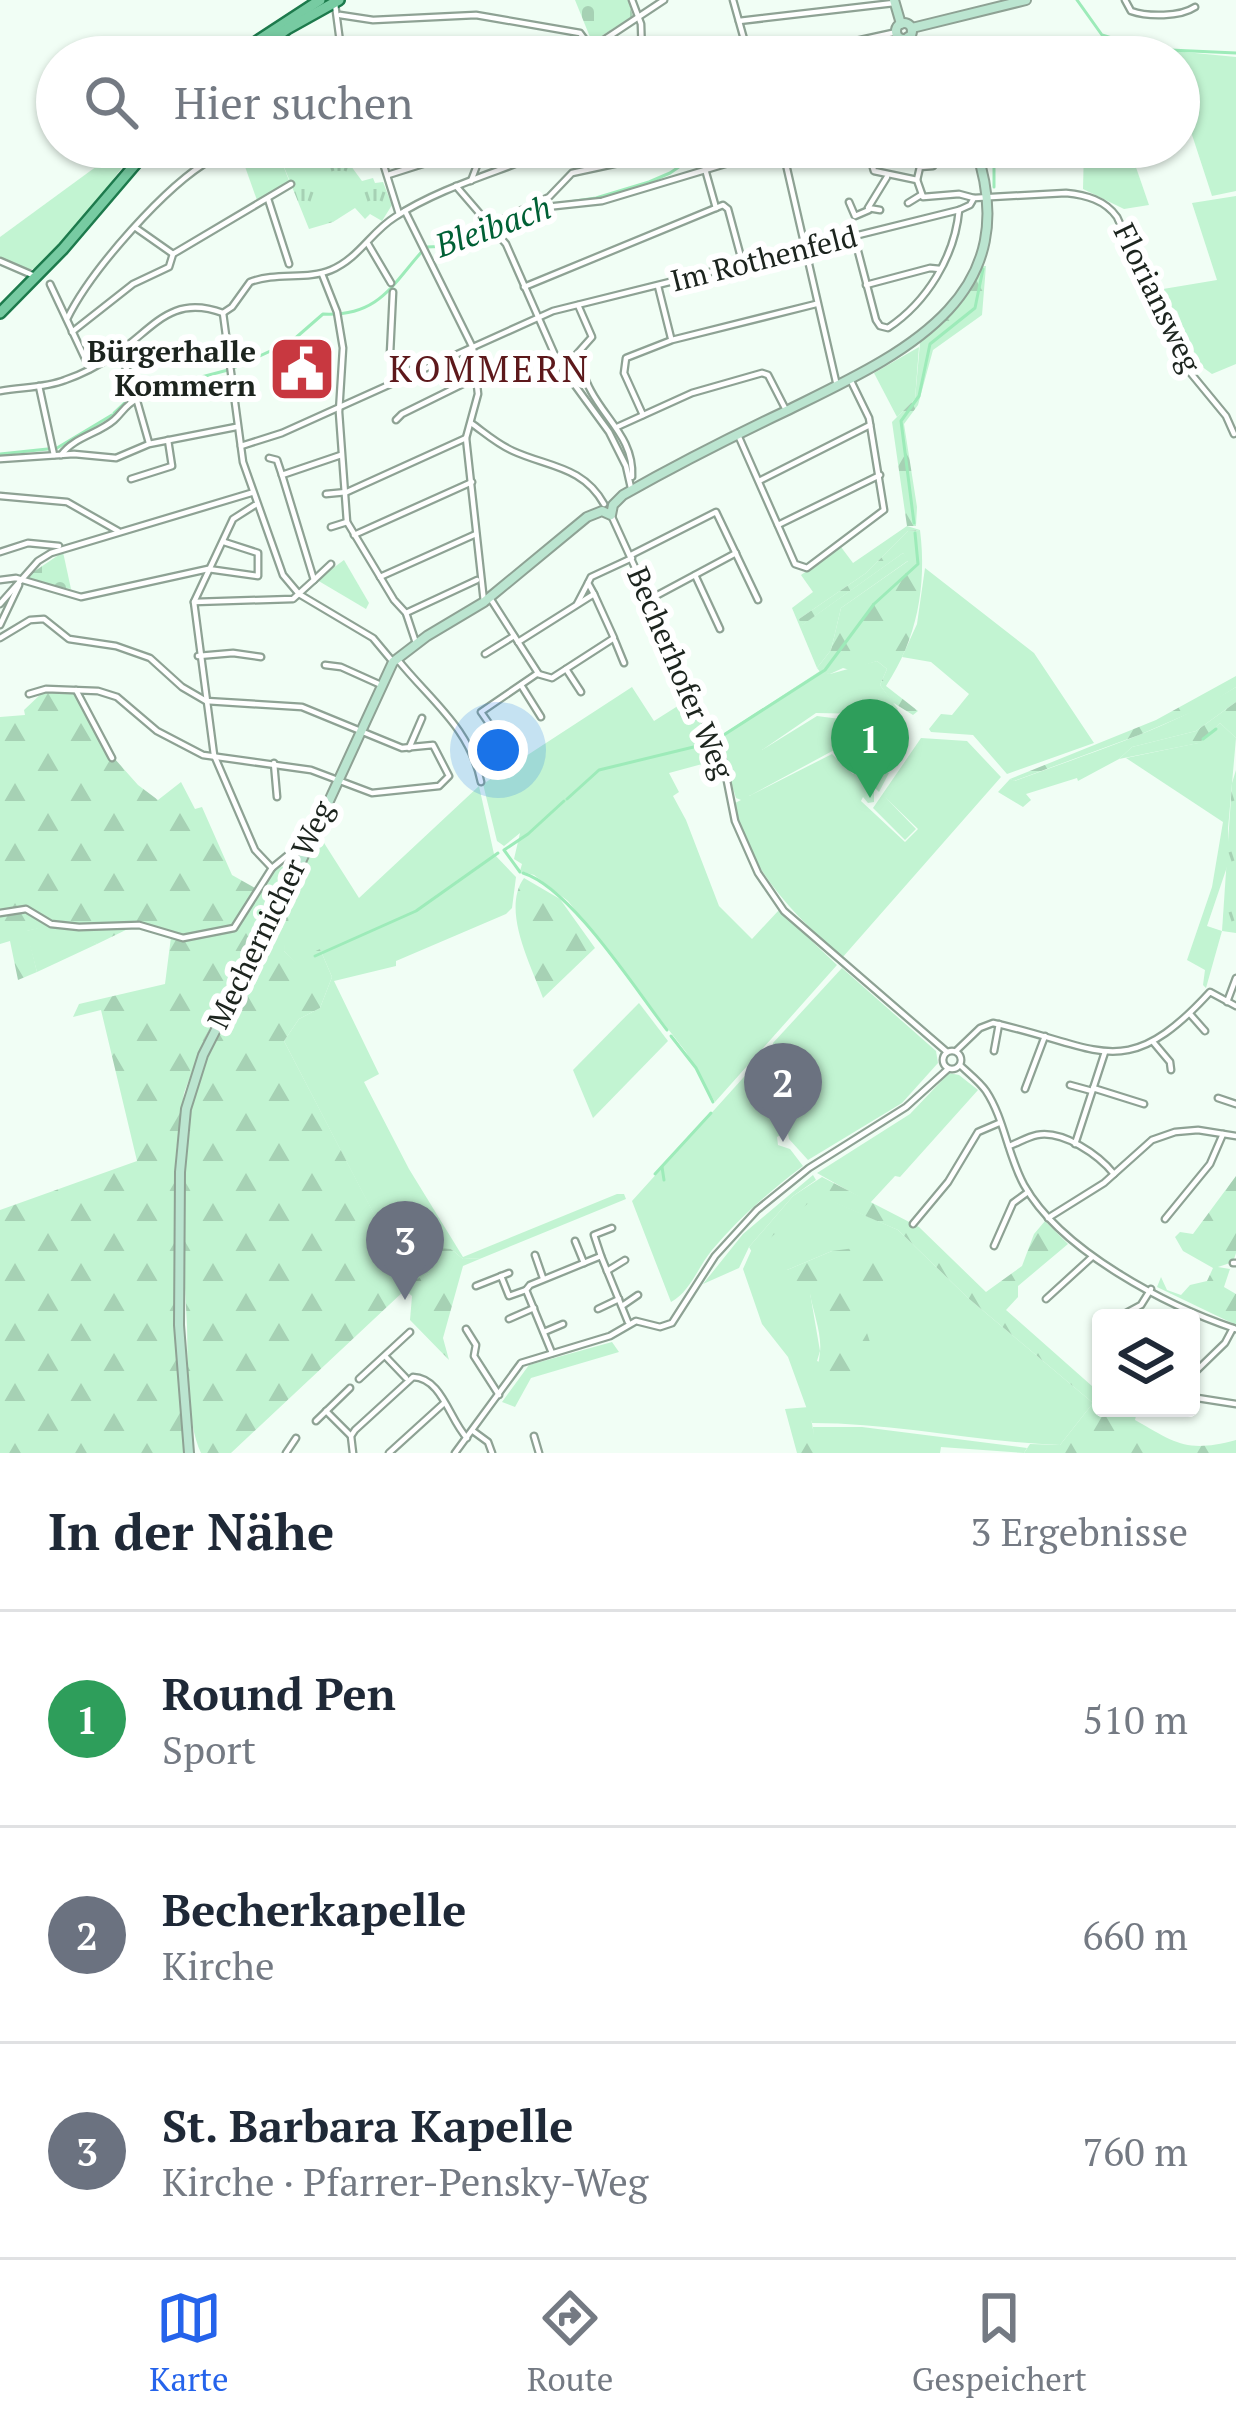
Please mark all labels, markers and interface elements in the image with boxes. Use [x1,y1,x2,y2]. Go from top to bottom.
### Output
search box [36,36,1200,168]
icon: search [78,69,144,135]
text: Hier suchen [174,72,413,132]
water label: Bleibach [428,185,557,267]
street label: Im Rothenfeld [666,216,861,301]
street label: Floriansweg [1105,217,1212,380]
place label: Bürgerhalle Kommern [87,331,256,405]
public building icon: Bürgerhalle Kommern [267,334,337,404]
district label: KOMMERN [389,345,591,392]
street label: Becherhofer Weg [618,561,744,786]
pin: 1 [831,699,909,798]
your location [468,720,528,780]
street label: Mechernicher Weg [198,793,343,1035]
pin: 2 [744,1043,822,1142]
pin: 3 [366,1201,444,1300]
map controls [1092,1309,1200,1417]
button: layers [1092,1309,1200,1417]
text: In der Nähe [48,1497,334,1565]
text: 3 Ergebnisse [970,1505,1188,1557]
text: Round Pen [162,1663,396,1723]
text: 1 [76,1693,98,1745]
text: 510 m [1083,1693,1188,1745]
text: Sport [162,1723,256,1775]
text: Becherkapelle [162,1879,466,1939]
text: 2 [76,1909,98,1961]
text: 660 m [1083,1909,1188,1961]
text: Kirche [162,1939,275,1991]
text: St. Barbara Kapelle [162,2095,573,2155]
text: 3 [76,2125,98,2177]
text: 760 m [1083,2125,1188,2177]
text: Kirche · Pfarrer-Pensky-Weg [162,2155,648,2207]
tab: Karte [149,2285,229,2400]
tab: Route [527,2285,613,2400]
tab: Gespeichert [912,2285,1087,2400]

